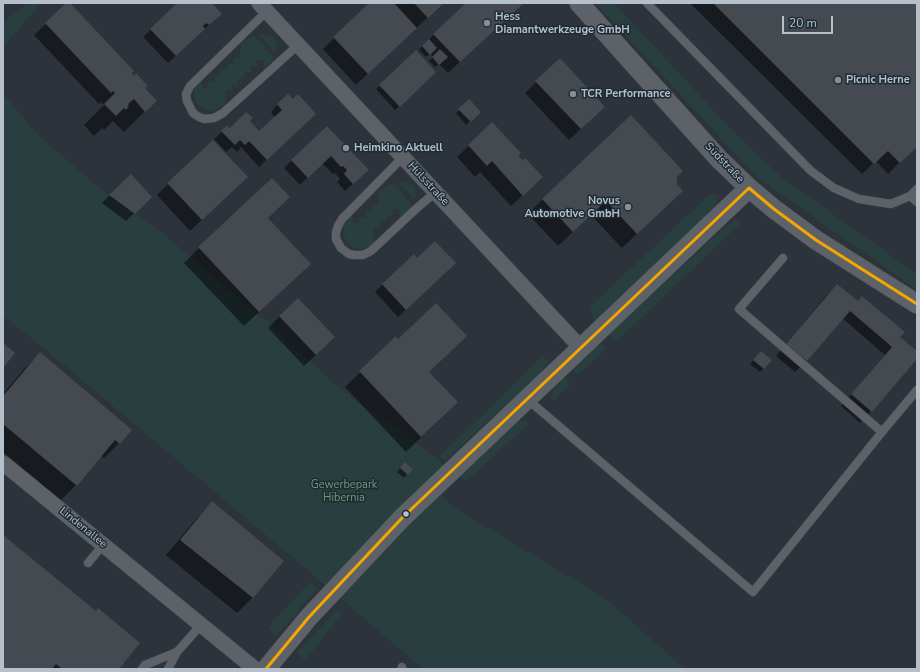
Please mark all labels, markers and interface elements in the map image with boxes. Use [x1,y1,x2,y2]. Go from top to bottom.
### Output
scale bar [784,8,835,34]
place label: Hess Diamantwerkzeuge GmbH [495,10,630,36]
text: 20 m [789,15,817,31]
marker: Hess Diamantwerkzeuge GmbH [482,18,492,28]
place label: Picnic Herne [846,73,910,87]
marker: Picnic Herne [833,75,843,85]
place label: TCR Performance [581,87,670,101]
marker: TCR Performance [568,89,578,99]
street label: Südstraße [702,140,746,186]
place label: Heimkino Aktuell [354,141,443,155]
marker: Heimkino Aktuell [341,143,351,153]
street label: Hülsstraße [405,160,451,208]
place label: Novus Automotive GmbH [525,194,620,220]
marker: Novus Automotive GmbH [623,202,633,212]
park label: Gewerbepark Hibernia [311,478,377,504]
street label: Lindenallee [57,505,109,551]
unlabelled marker [401,509,411,519]

